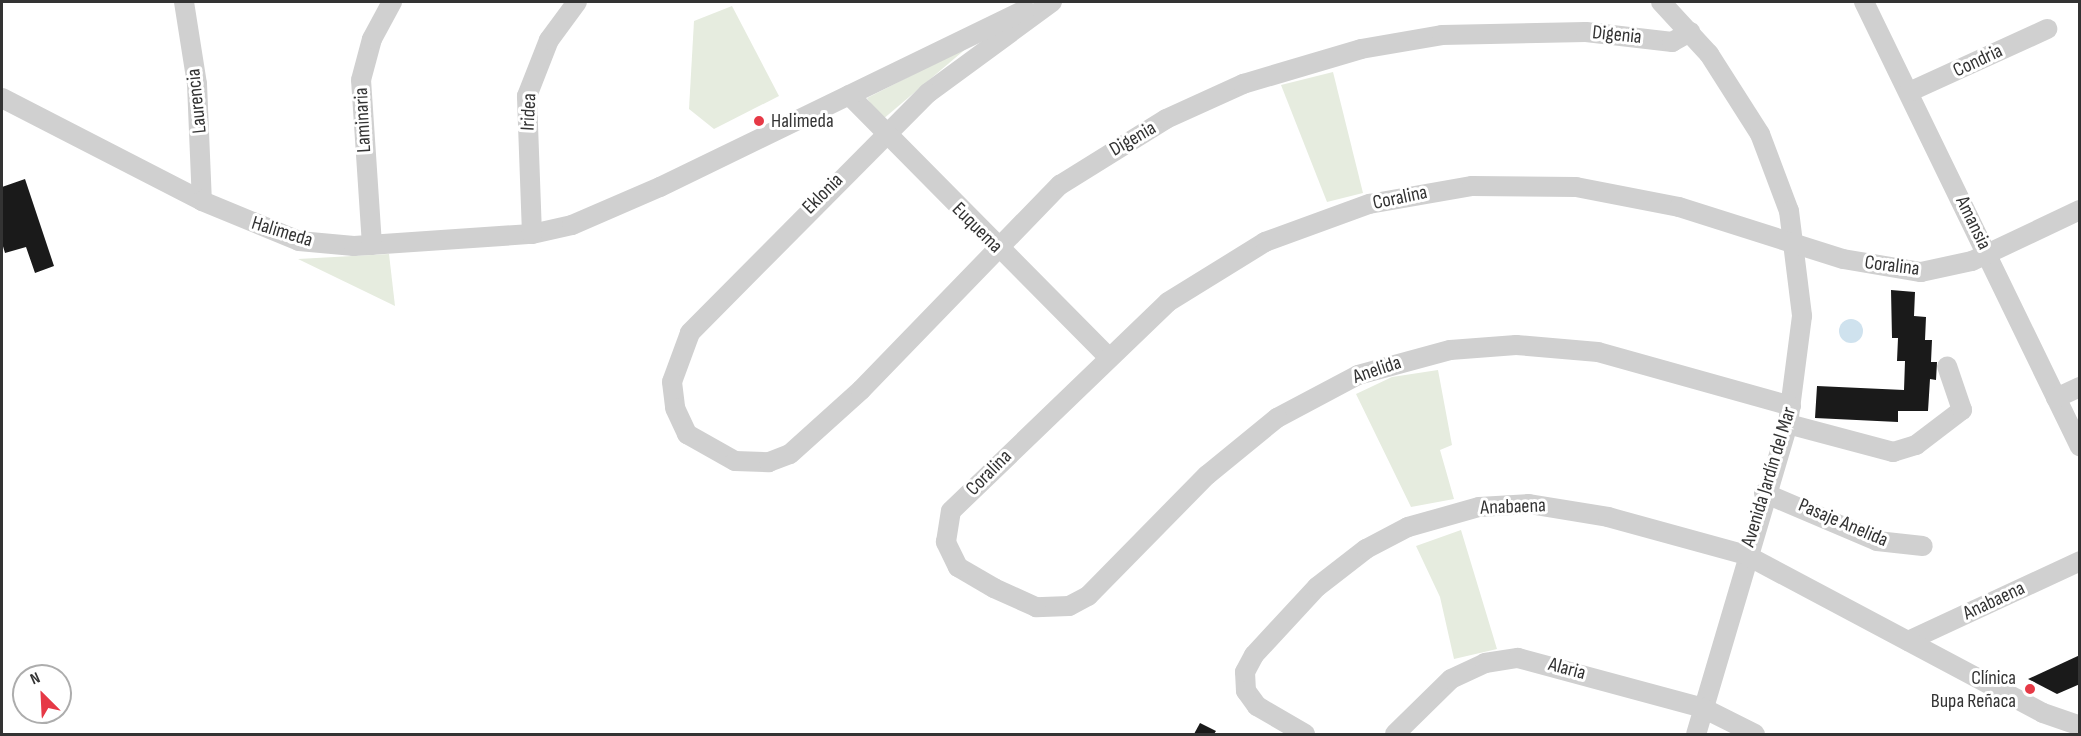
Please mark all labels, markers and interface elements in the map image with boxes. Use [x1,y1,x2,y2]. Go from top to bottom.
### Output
street label: Digenia [1591,20,1643,50]
street label: Condria [1949,39,2007,83]
street label: Laurencia [182,67,212,135]
street label: Laminaria [349,87,377,153]
street label: Iridea [516,93,542,131]
place label: Halimeda [771,109,834,133]
marker: Halimeda [752,114,766,128]
street label: Digenia [1106,116,1160,162]
street label: Eklonia [798,169,848,219]
street label: Coralina [1371,181,1429,215]
street label: Amansia [1950,192,1996,254]
street label: Euquema [947,198,1007,258]
street label: Halimeda [249,211,315,253]
street label: Coralina [1863,251,1921,281]
street label: Anelida [1350,351,1404,389]
street label: Avenida Jardín del Mar [1736,404,1802,550]
street label: Coralina [961,445,1017,501]
street label: Pasaje Anelida [1795,493,1891,553]
street label: Anabaena [1480,494,1546,520]
street label: Anabaena [1959,576,2029,626]
street label: Alaria [1546,653,1588,685]
north arrow [12,664,72,724]
place label: Clínica Bupa Reñaca [1931,666,2016,713]
text: N [28,669,43,689]
marker: Clínica Bupa Reñaca [2021,680,2039,698]

